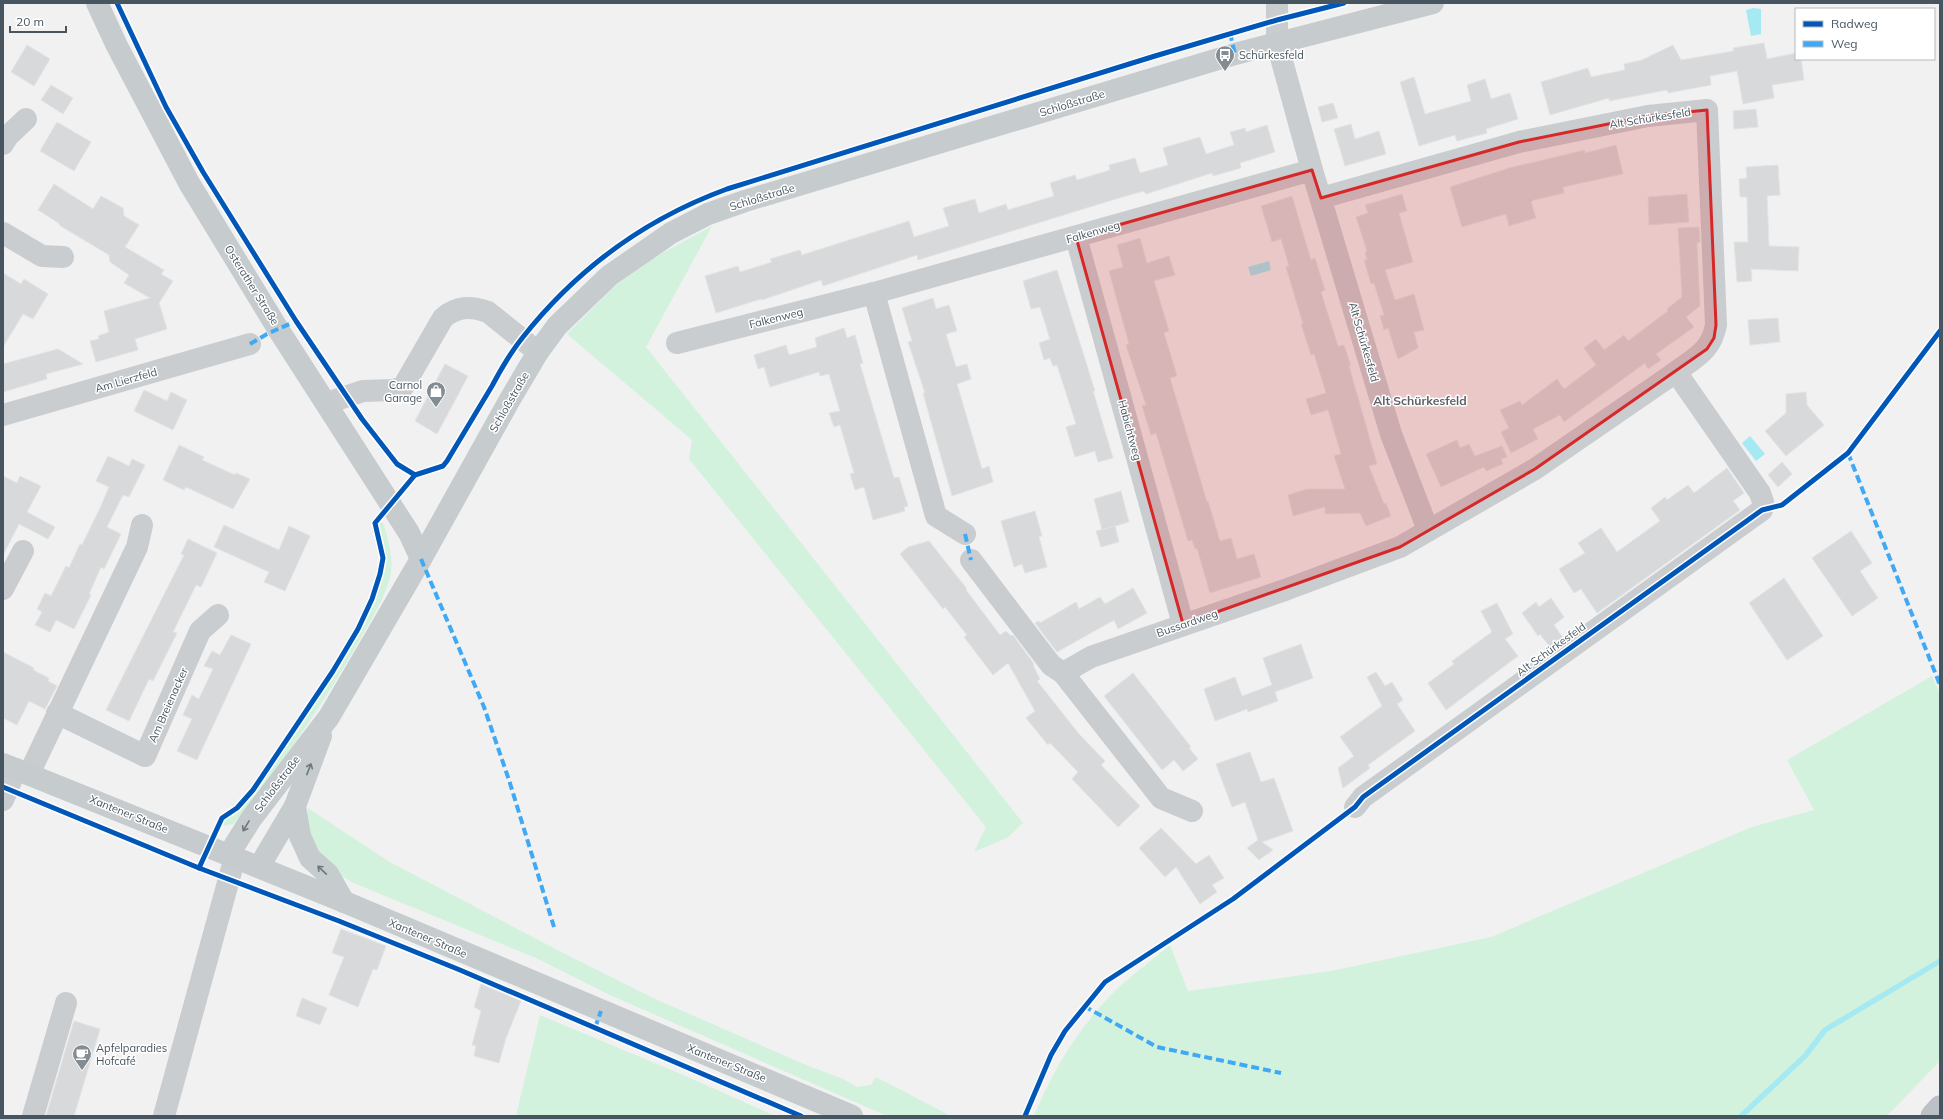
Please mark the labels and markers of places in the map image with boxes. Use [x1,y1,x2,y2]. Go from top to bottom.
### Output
bus stop icon: Schürkesfeld [1214,44,1236,72]
place label: Schürkesfeld [1239,48,1304,62]
place label: Carnol Garage [384,378,422,405]
shop icon: Carnol Garage [425,380,447,408]
place label: Apfelparadies Hofcafé [96,1041,167,1068]
cafe icon: Apfelparadies Hofcafé [71,1043,93,1071]

